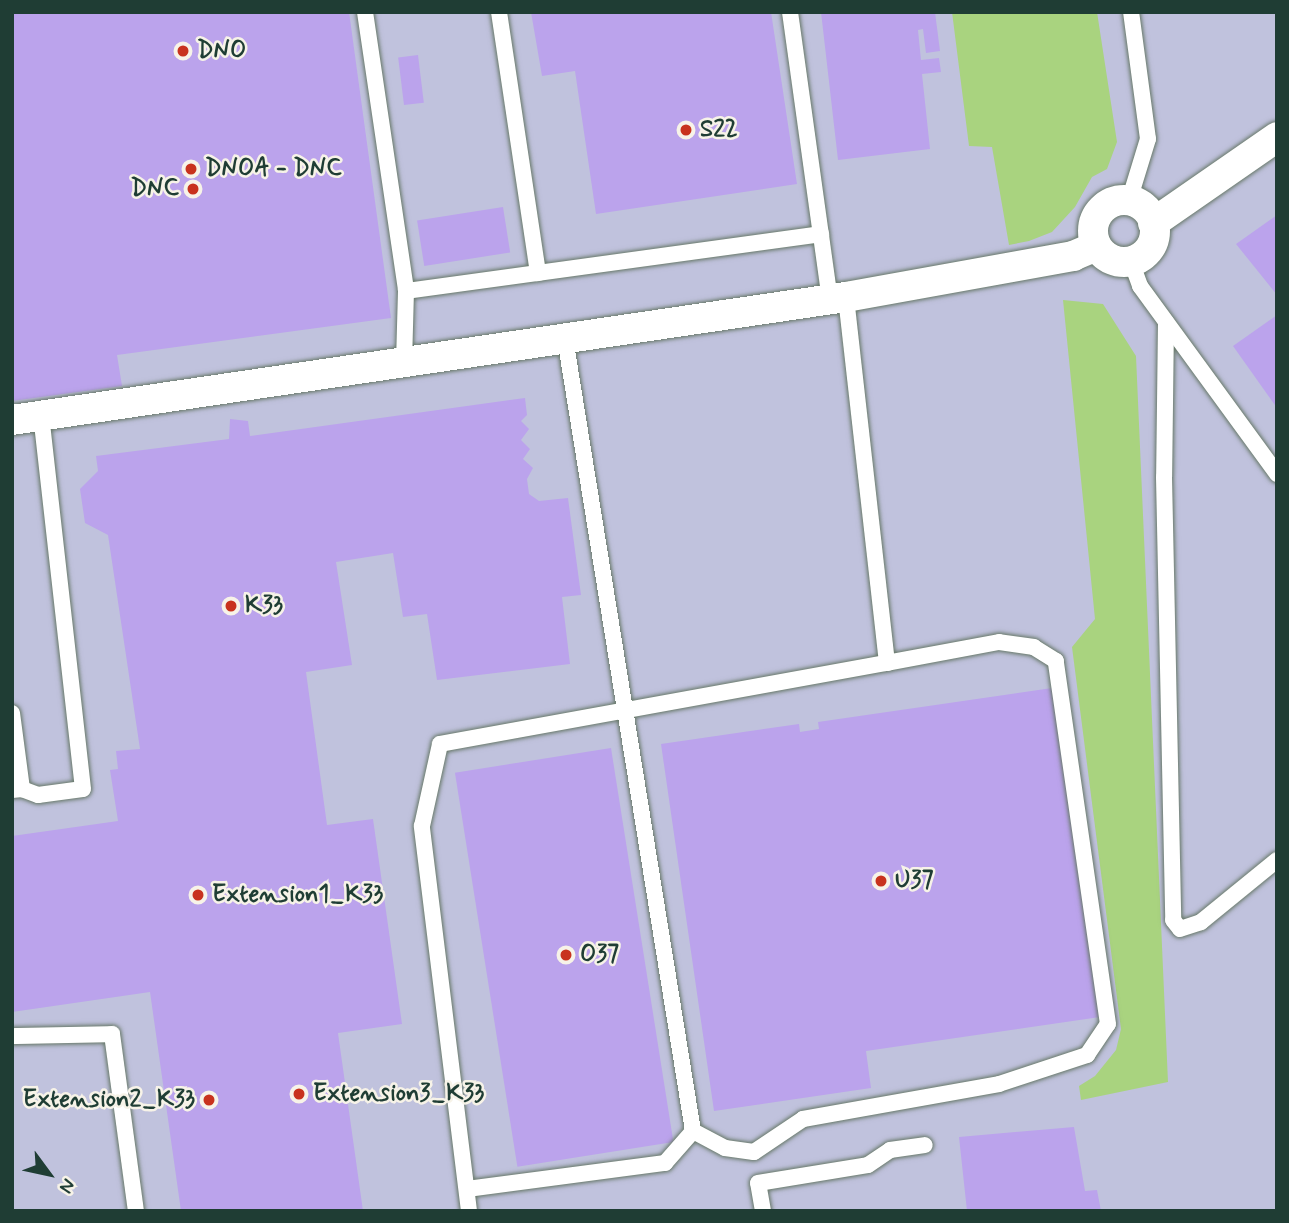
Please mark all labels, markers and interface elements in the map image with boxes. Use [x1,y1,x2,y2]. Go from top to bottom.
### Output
place label: DNO [197,37,246,65]
marker: DNO [175,43,191,59]
place label: S22 [700,116,738,144]
marker: S22 [678,122,694,138]
place label: DNOA - DNC [205,155,342,183]
marker: DNOA - DNC [183,161,199,177]
place label: DNC [130,175,179,203]
marker: DNC [185,181,201,197]
place label: K33 [245,592,283,620]
marker: K33 [223,598,239,614]
place label: U37 [895,867,934,895]
marker: U37 [873,873,889,889]
place label: Extension1_K33 [212,881,383,909]
marker: Extension1_K33 [190,887,206,903]
place label: O37 [580,941,619,969]
marker: O37 [558,947,574,963]
place label: Extension3_K33 [313,1080,484,1108]
place label: Extension2_K33 [23,1086,195,1114]
marker: Extension3_K33 [291,1086,307,1102]
marker: Extension2_K33 [201,1092,217,1108]
north arrow [14,1139,84,1209]
text: N [53,1174,81,1198]

